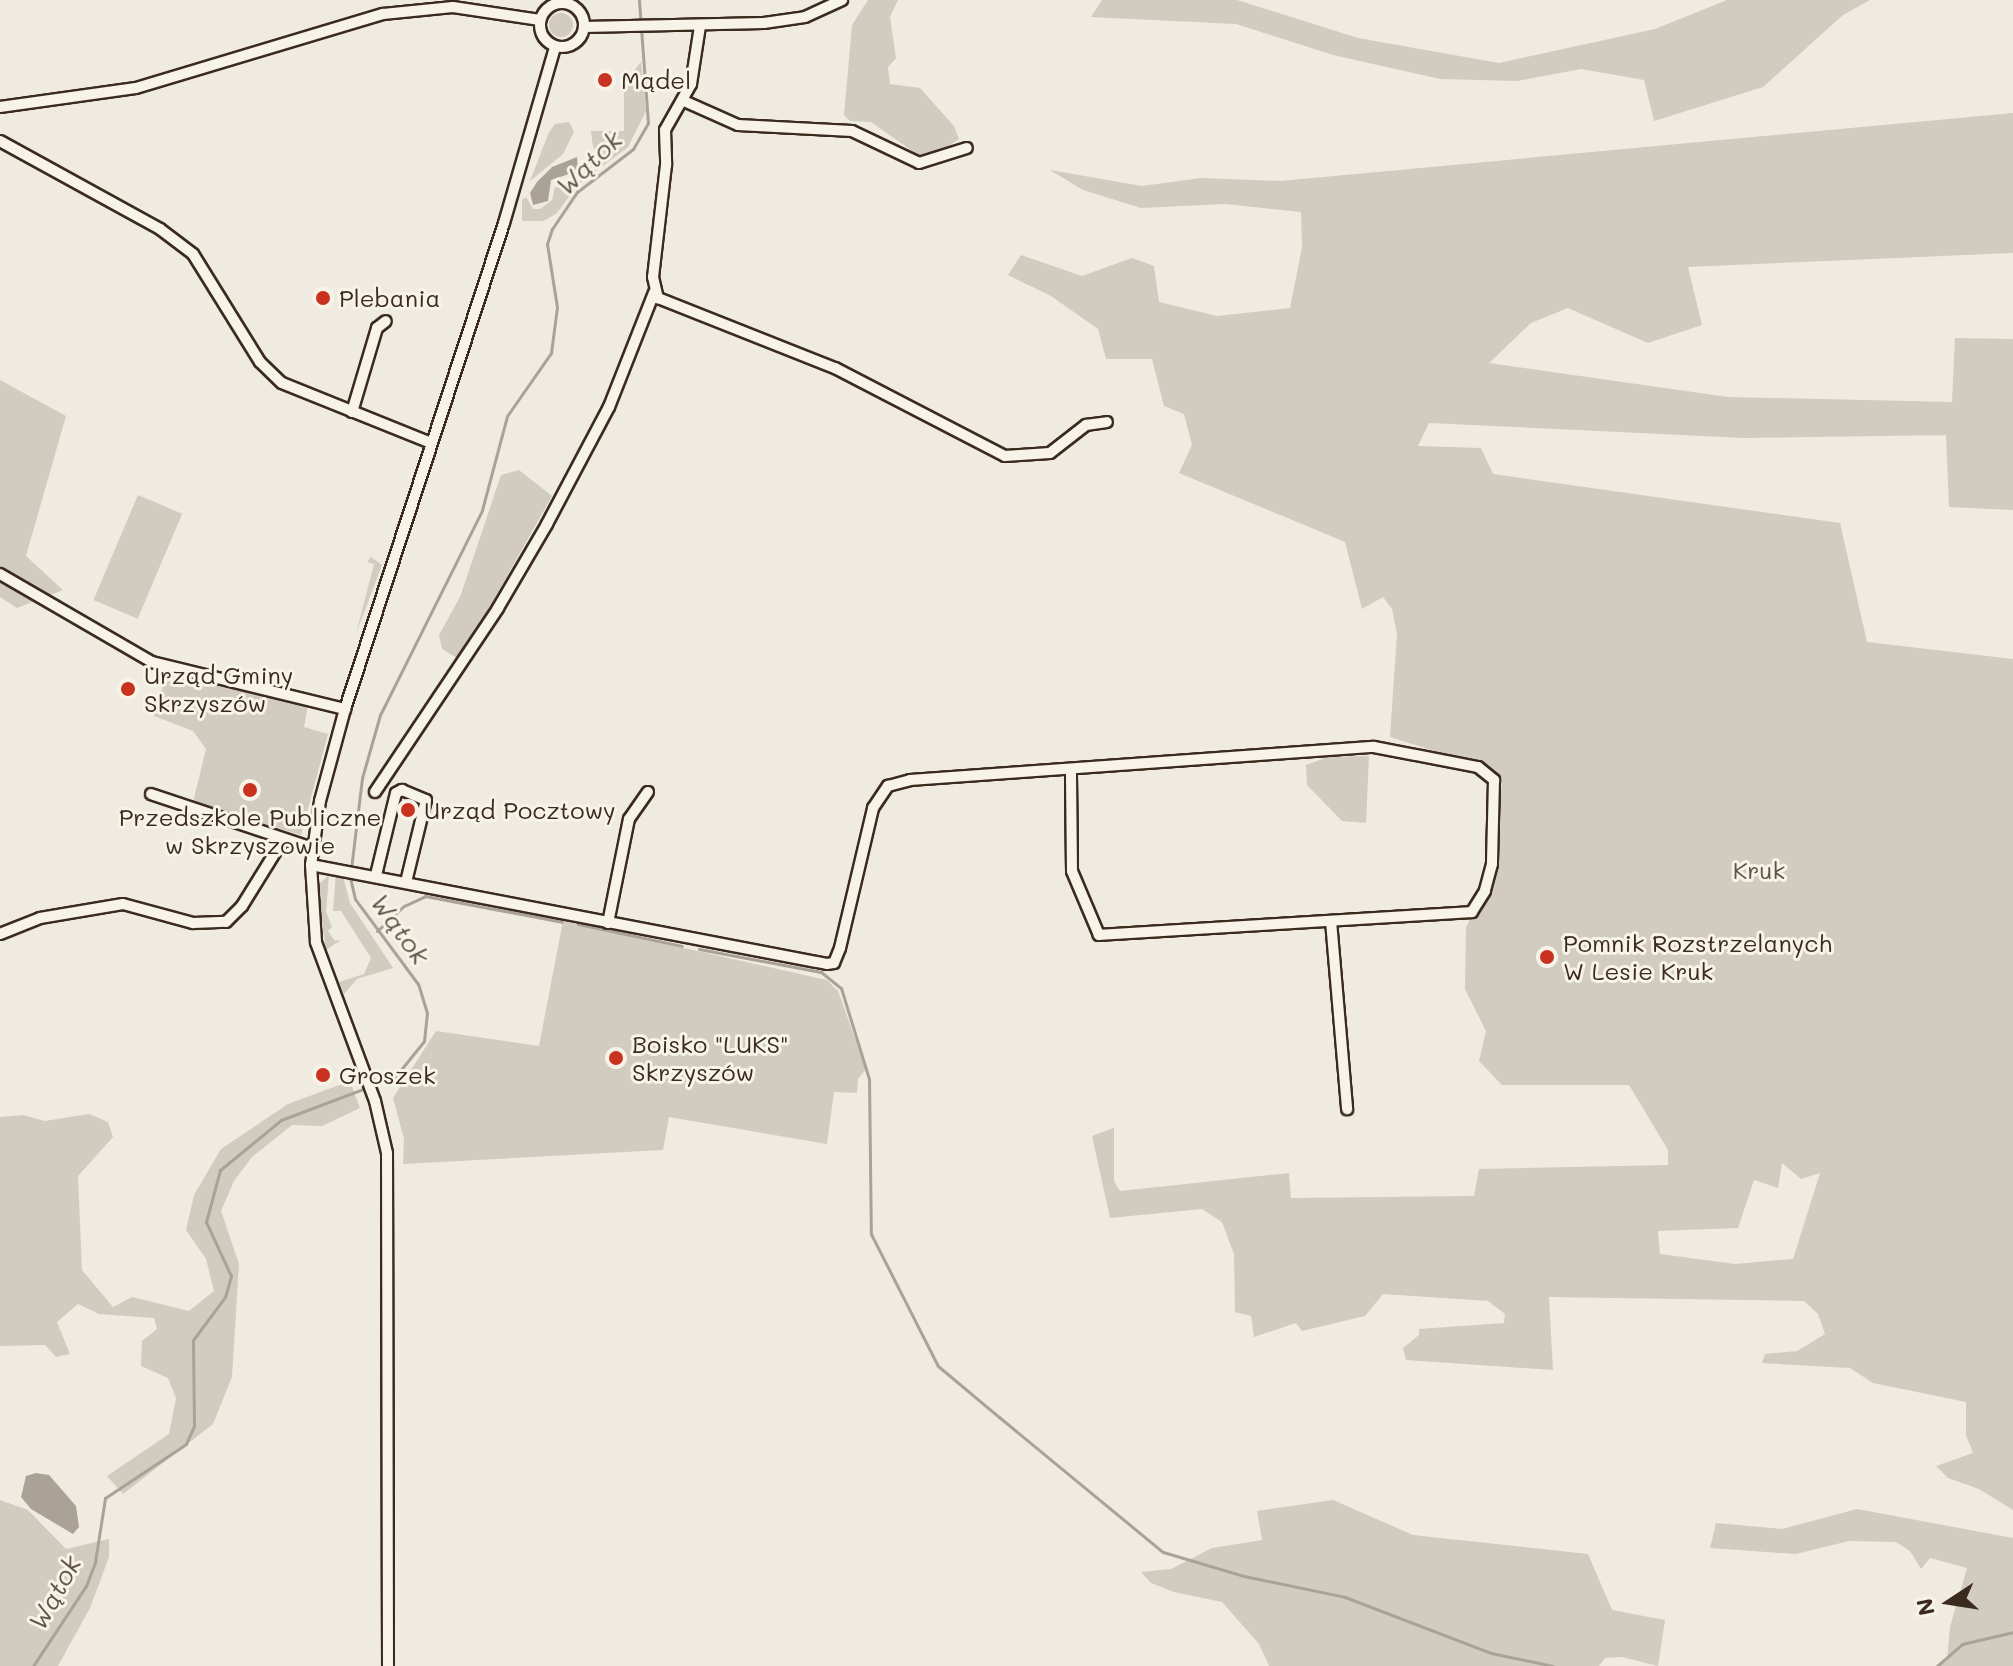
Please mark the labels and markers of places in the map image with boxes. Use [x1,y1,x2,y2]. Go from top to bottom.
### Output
place label: Mądel [621,66,691,94]
marker: Mądel [596,71,614,89]
place label: Plebania [339,284,440,312]
marker: Plebania [314,289,332,307]
place label: Urząd Gminy Skrzyszów [144,661,293,717]
marker: Urząd Gminy Skrzyszów [119,680,137,698]
marker: Przedszkole Publiczne w Skrzyszowie [241,781,259,799]
place label: Urząd Pocztowy [424,796,616,824]
marker: Urząd Pocztowy [399,801,417,819]
place label: Przedszkole Publiczne w Skrzyszowie [119,803,381,859]
place label: Pomnik Rozstrzelanych W Lesie Kruk [1563,929,1832,985]
marker: Pomnik Rozstrzelanych W Lesie Kruk [1538,948,1556,966]
place label: Boisko "LUKS" Skrzyszów [632,1030,788,1086]
marker: Boisko "LUKS" Skrzyszów [607,1049,625,1067]
place label: Groszek [339,1061,436,1089]
marker: Groszek [314,1066,332,1084]

